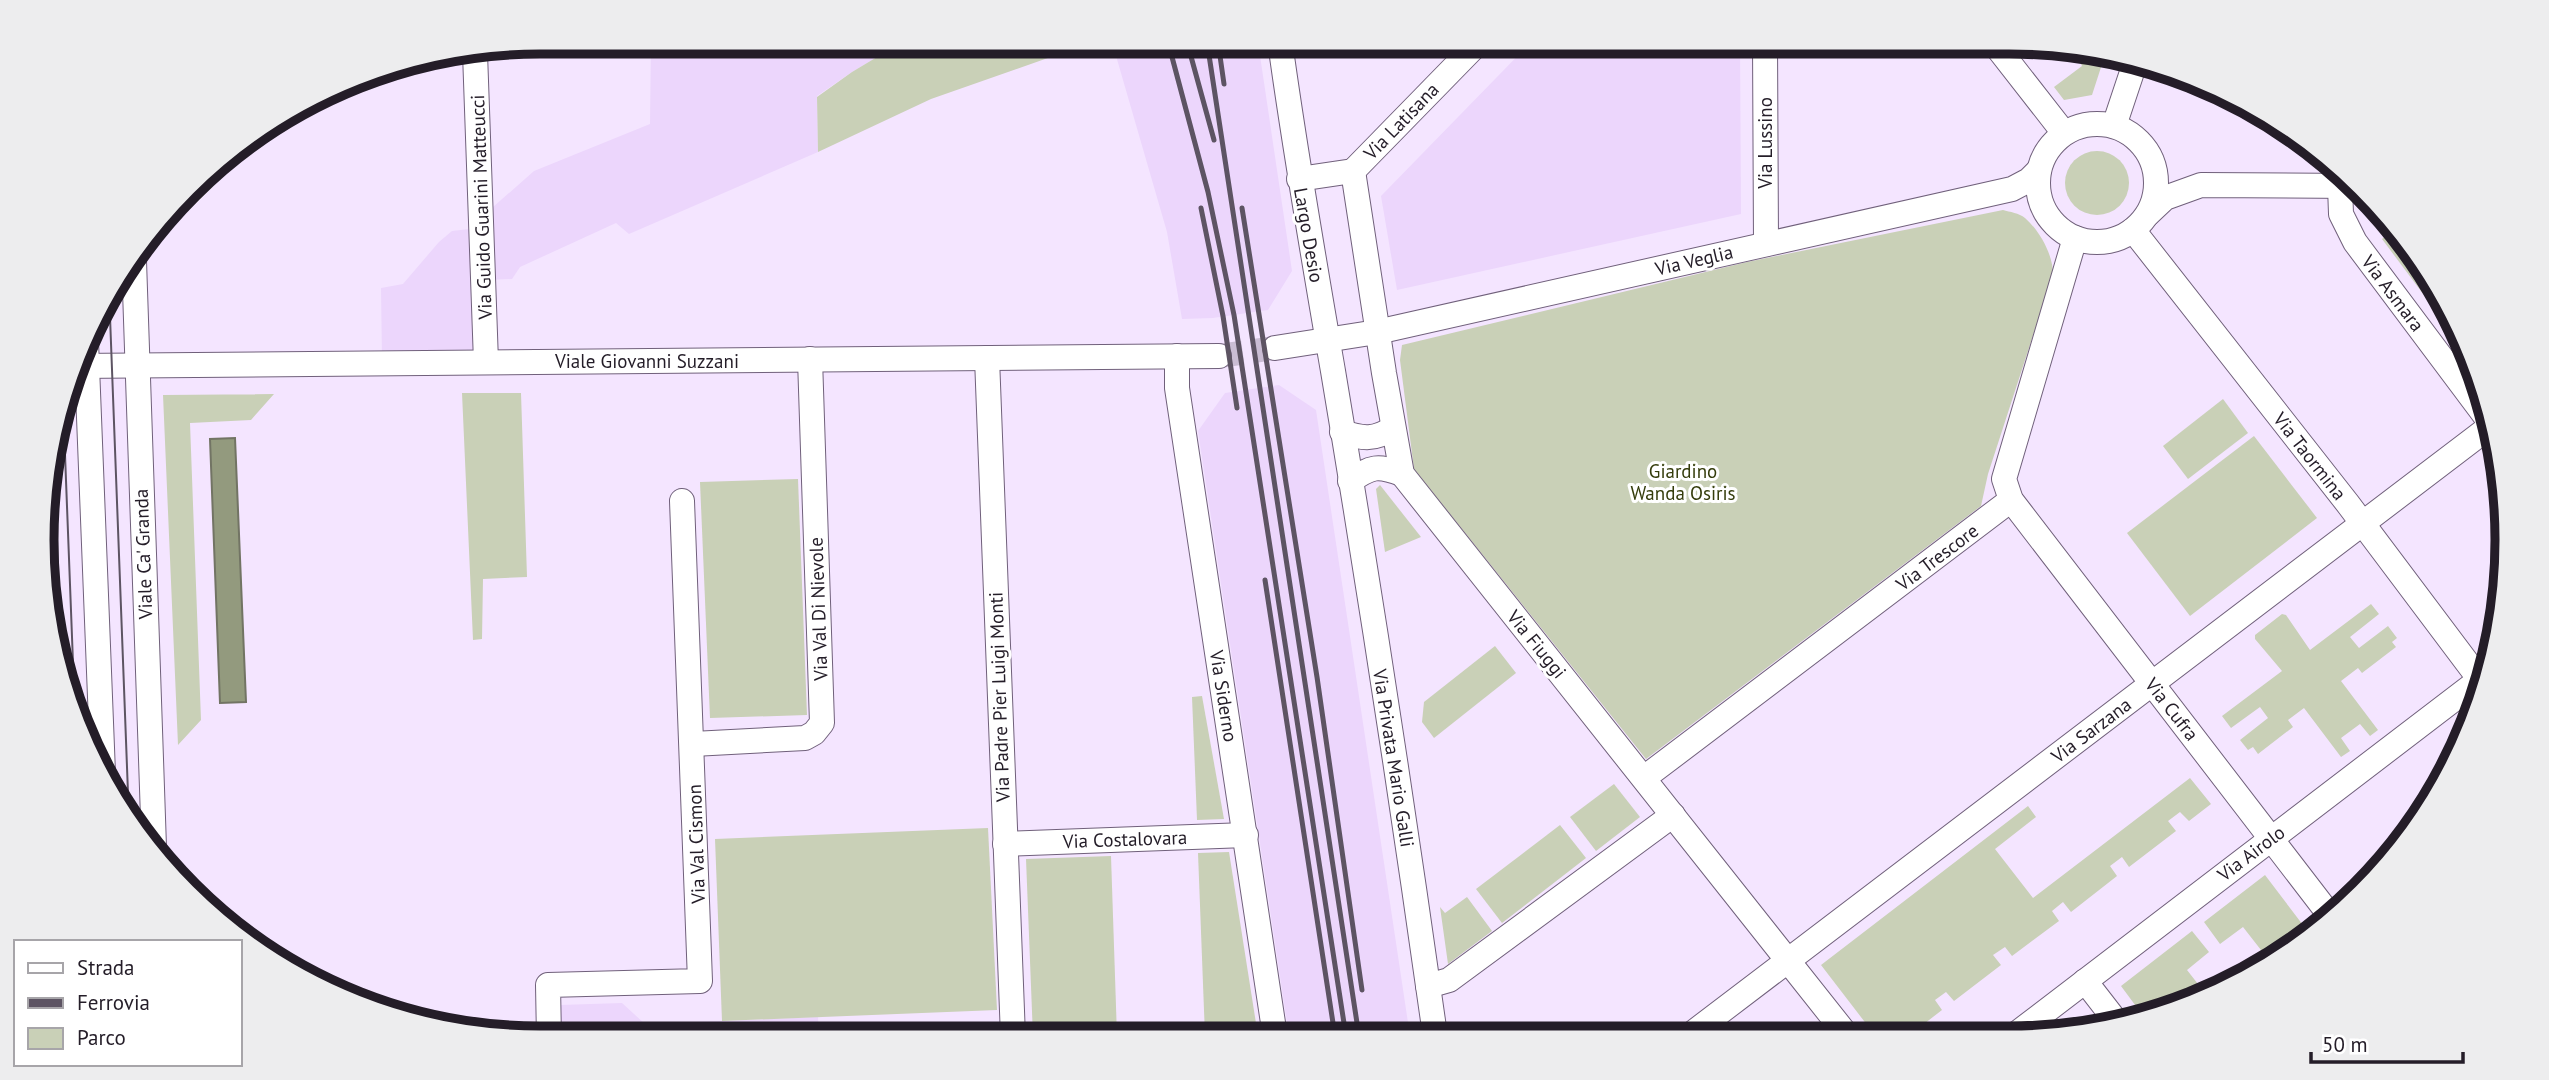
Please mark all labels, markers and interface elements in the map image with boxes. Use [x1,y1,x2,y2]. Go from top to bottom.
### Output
street label: Via Latisana [1358,77,1444,165]
street label: Via Guido Guarini Matteucci [465,94,497,321]
street label: Via Lussino [1753,97,1777,190]
street label: Largo Desio [1289,186,1329,284]
street label: Via Veglia [1652,239,1735,281]
street label: Via Asmara [2356,249,2430,336]
street label: Viale Giovanni Suzzani [554,349,739,373]
street label: Via Taormina [2268,407,2352,505]
park label: Giardino Wanda Osiris [1630,459,1736,505]
street label: Viale Ca' Granda [129,488,157,621]
street label: Via Trescore [1890,518,1983,596]
street label: Via Val Di Nievole [803,537,833,682]
street label: Via Padre Pier Luigi Monti [983,591,1015,804]
street label: Via Fiuggi [1502,604,1572,683]
street label: Via Siderno [1205,647,1243,744]
street label: Via Privata Mario Galli [1368,666,1420,849]
street label: Via Cufra [2139,672,2204,745]
street label: Via Sarzana [2045,692,2136,768]
street label: Via Val Cismon [682,784,710,905]
street label: Via Airolo [2212,820,2290,887]
street label: Via Costalovara [1061,825,1188,853]
legend [14,940,242,1066]
text: Strada [77,954,135,981]
text: Ferrovia [77,989,150,1016]
scale bar [2311,1020,2463,1064]
text: Parco [77,1024,126,1051]
text: 50 m [2322,1031,2368,1058]

